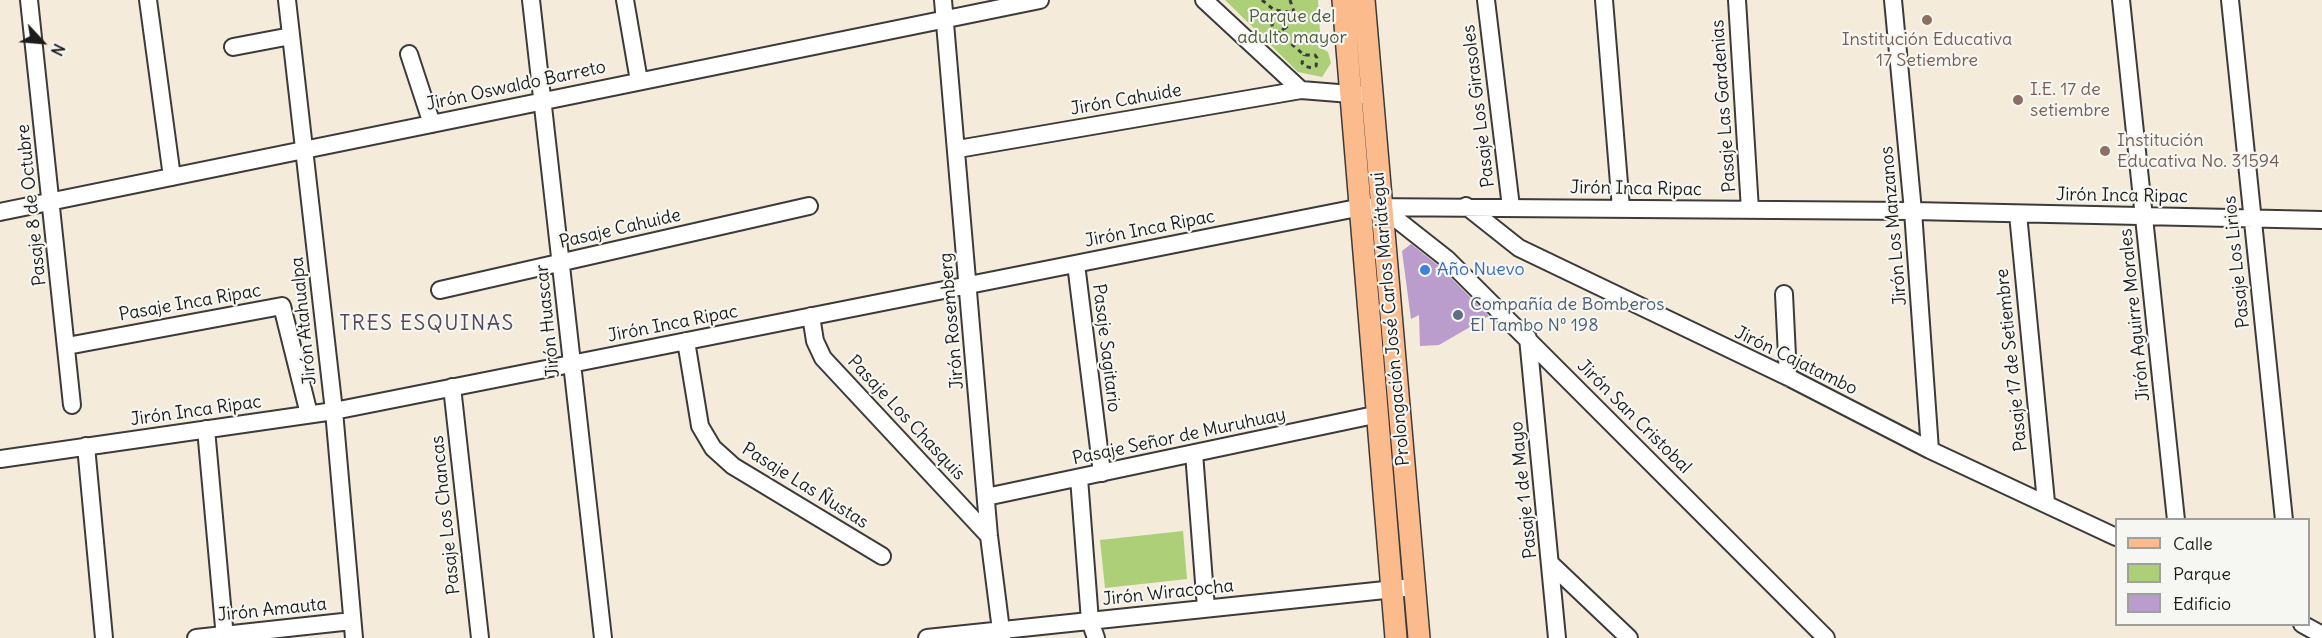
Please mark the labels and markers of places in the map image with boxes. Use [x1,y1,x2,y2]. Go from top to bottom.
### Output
marker: Institución Educativa 17 Setiembre [1920,13,1934,27]
place label: Institución Educativa 17 Setiembre [1842,29,2012,72]
place label: I.E. 17 de setiembre [2030,79,2110,122]
marker: I.E. 17 de setiembre [2011,93,2025,107]
place label: Institución Educativa No. 31594 [2117,130,2280,172]
marker: Institución Educativa No. 31594 [2098,144,2112,158]
place label: Año Nuevo [1437,259,1525,281]
marker: Año Nuevo [1418,263,1432,277]
place label: Compañía de Bomberos El Tambo Nº 198 [1470,294,1664,336]
marker: Compañía de Bomberos El Tambo Nº 198 [1451,308,1465,322]

